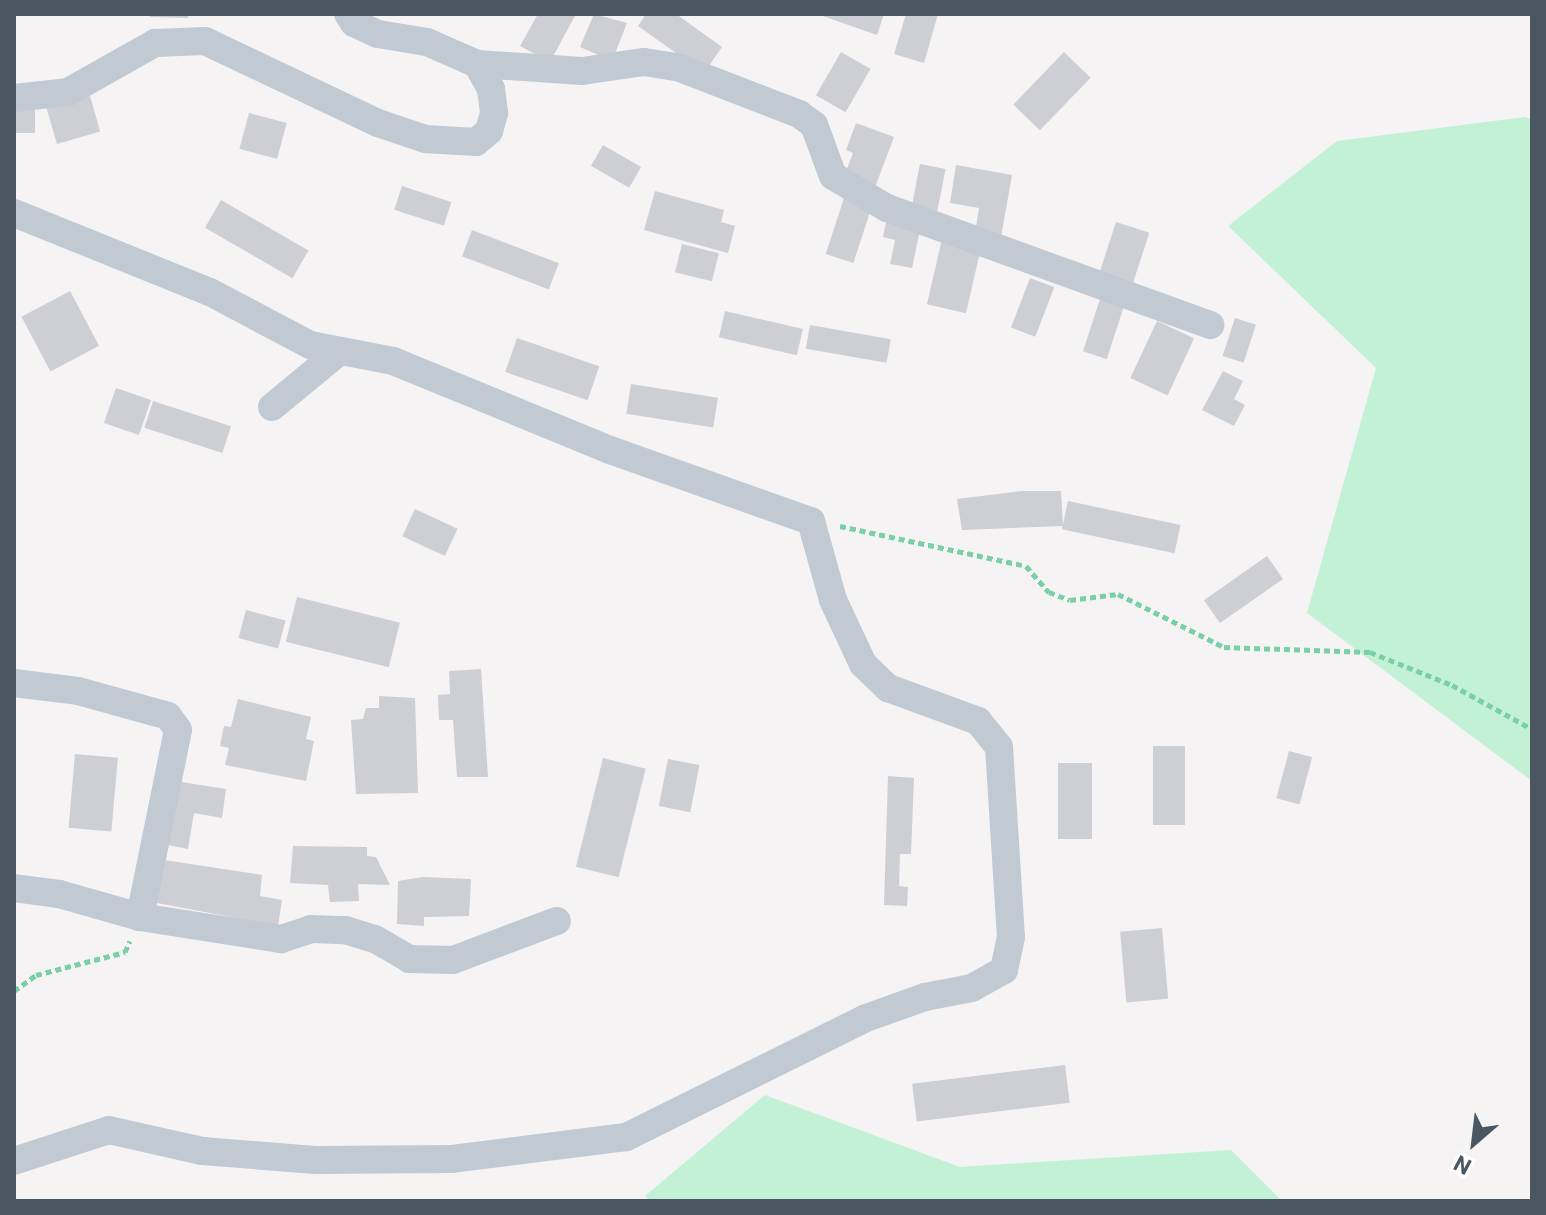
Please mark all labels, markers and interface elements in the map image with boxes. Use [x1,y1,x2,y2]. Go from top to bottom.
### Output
north arrow [1434,1103,1514,1183]
text: N [1450,1150,1475,1179]

